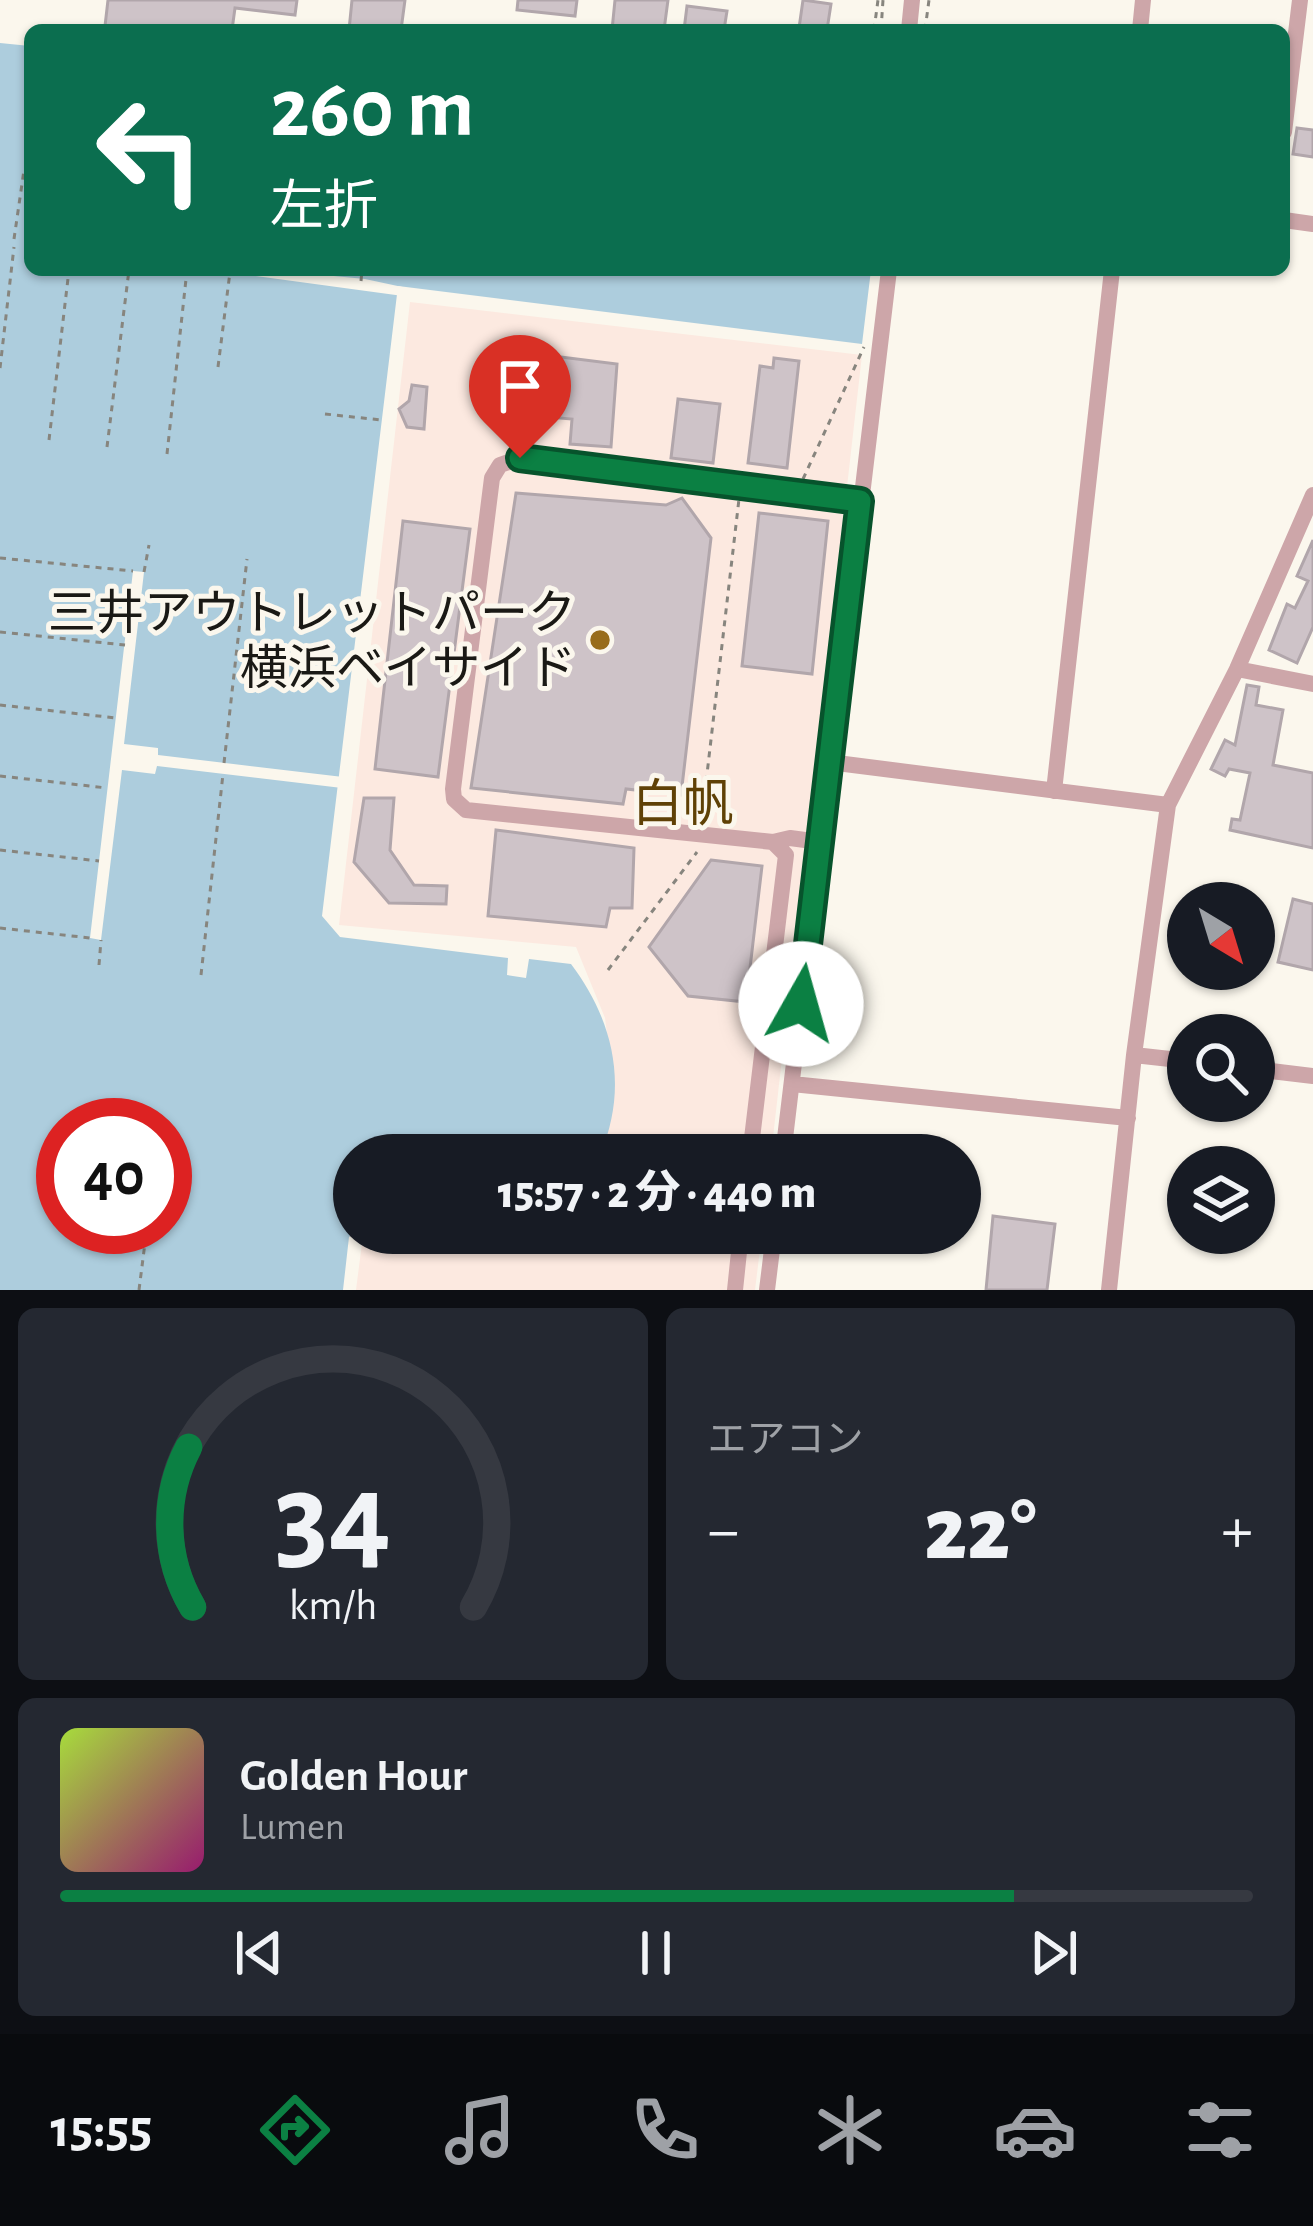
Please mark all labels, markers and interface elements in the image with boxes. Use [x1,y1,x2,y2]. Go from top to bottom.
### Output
text: 260 m [270,68,474,152]
icon: left [72,72,228,228]
text: 左折 [270,181,378,235]
pin [469,335,571,458]
icon: arrive [487,353,553,419]
place label: 三井アウトレットパーク 横浜ベイサイド [48,588,576,694]
marker: 三井アウトレットパーク 横浜ベイサイド [587,627,613,653]
district label: 白帆 [632,777,734,831]
north arrow [1167,882,1275,990]
map controls [1167,882,1275,1254]
position arrow [738,941,864,1067]
button: search [1167,1014,1275,1122]
speed limit sign: 40 [36,1098,192,1254]
button: layers [1167,1146,1275,1254]
text: 15:57 · 2 分 · 440 m [498,1171,816,1216]
text: エアコン [708,1421,864,1460]
text: 34 [274,1456,391,1581]
text: 22° [924,1486,1037,1576]
text: − [708,1498,739,1564]
text: + [1221,1498,1253,1564]
text: km/h [289,1585,377,1628]
text: Golden Hour [240,1754,467,1799]
text: Lumen [240,1808,345,1847]
icon: previous [226,1920,292,1986]
icon: pause [623,1920,689,1986]
icon: next [1021,1920,1087,1986]
icon: directions [253,2088,337,2172]
icon: music [438,2088,522,2172]
icon: phone [623,2088,707,2172]
icon: climate [808,2088,892,2172]
icon: car [993,2088,1077,2172]
icon: filters [1178,2088,1262,2172]
text: 15:55 [51,2103,152,2157]

